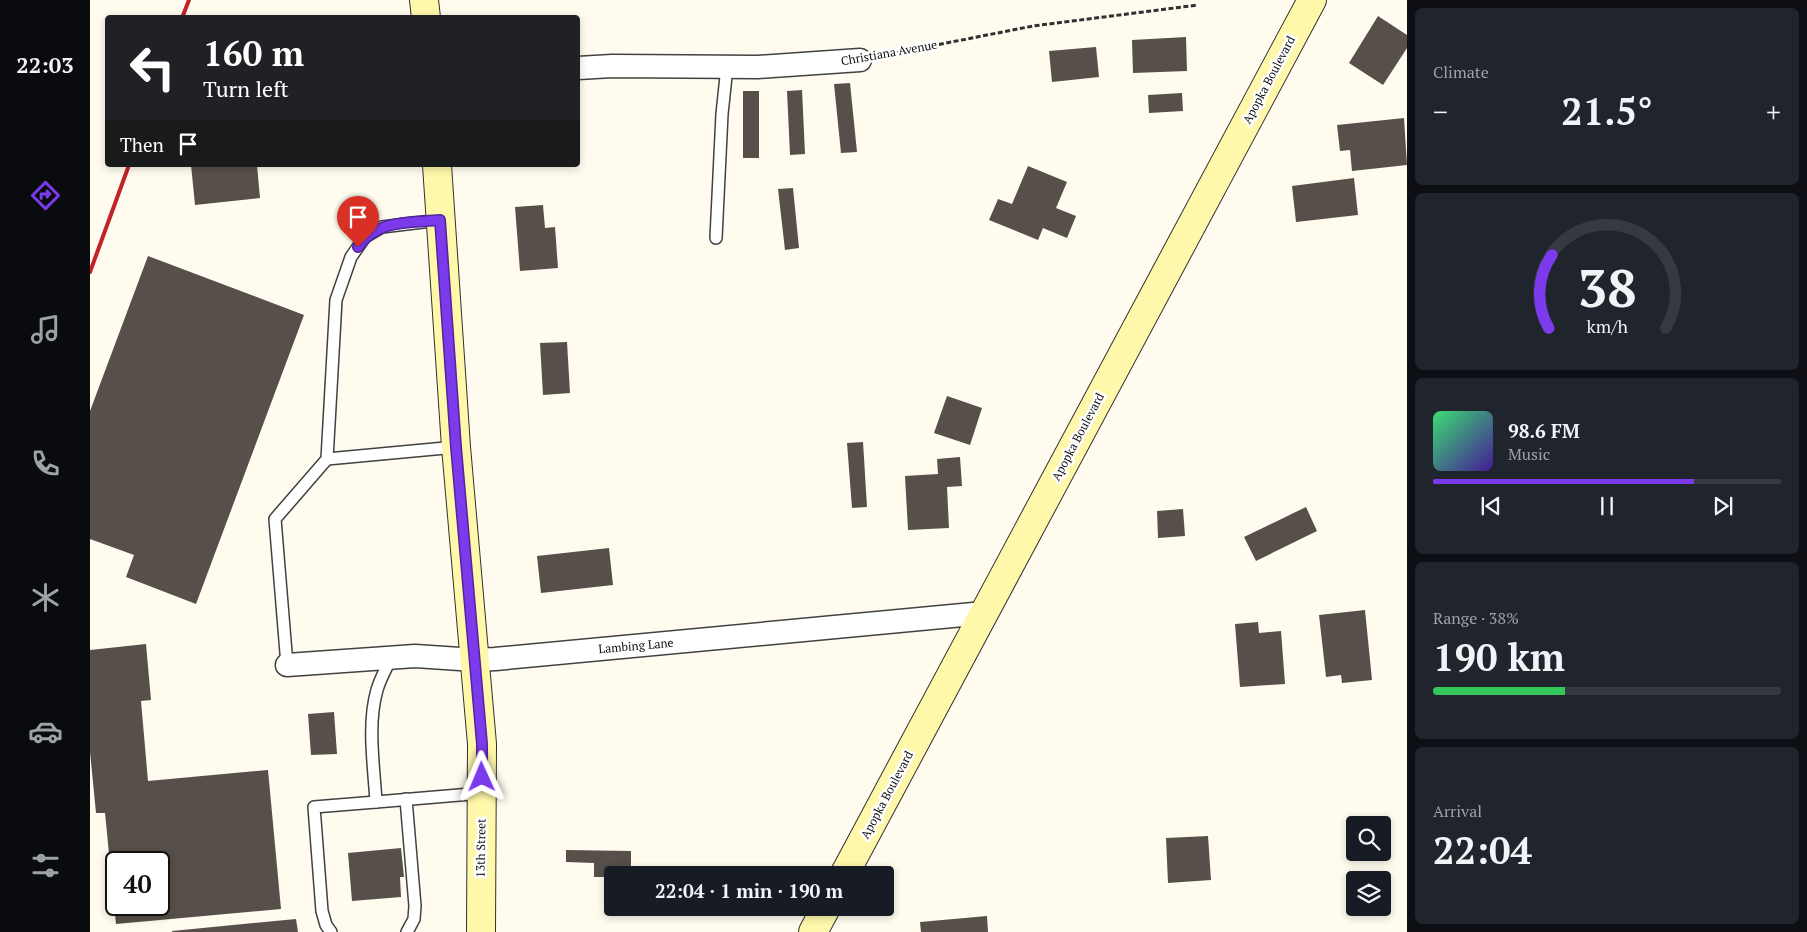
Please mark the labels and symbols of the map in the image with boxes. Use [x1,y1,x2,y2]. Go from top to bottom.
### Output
street label: Apopka Boulevard [1239,33,1298,126]
street label: Christiana Avenue [840,37,938,68]
pin [337,196,379,247]
street label: Apopka Boulevard [1048,390,1107,483]
street label: Lambing Lane [598,635,674,656]
street label: Apopka Boulevard [857,748,916,841]
position arrow [455,750,507,802]
street label: 13th Street [472,818,489,878]
speed limit sign: 40 [105,851,170,916]

